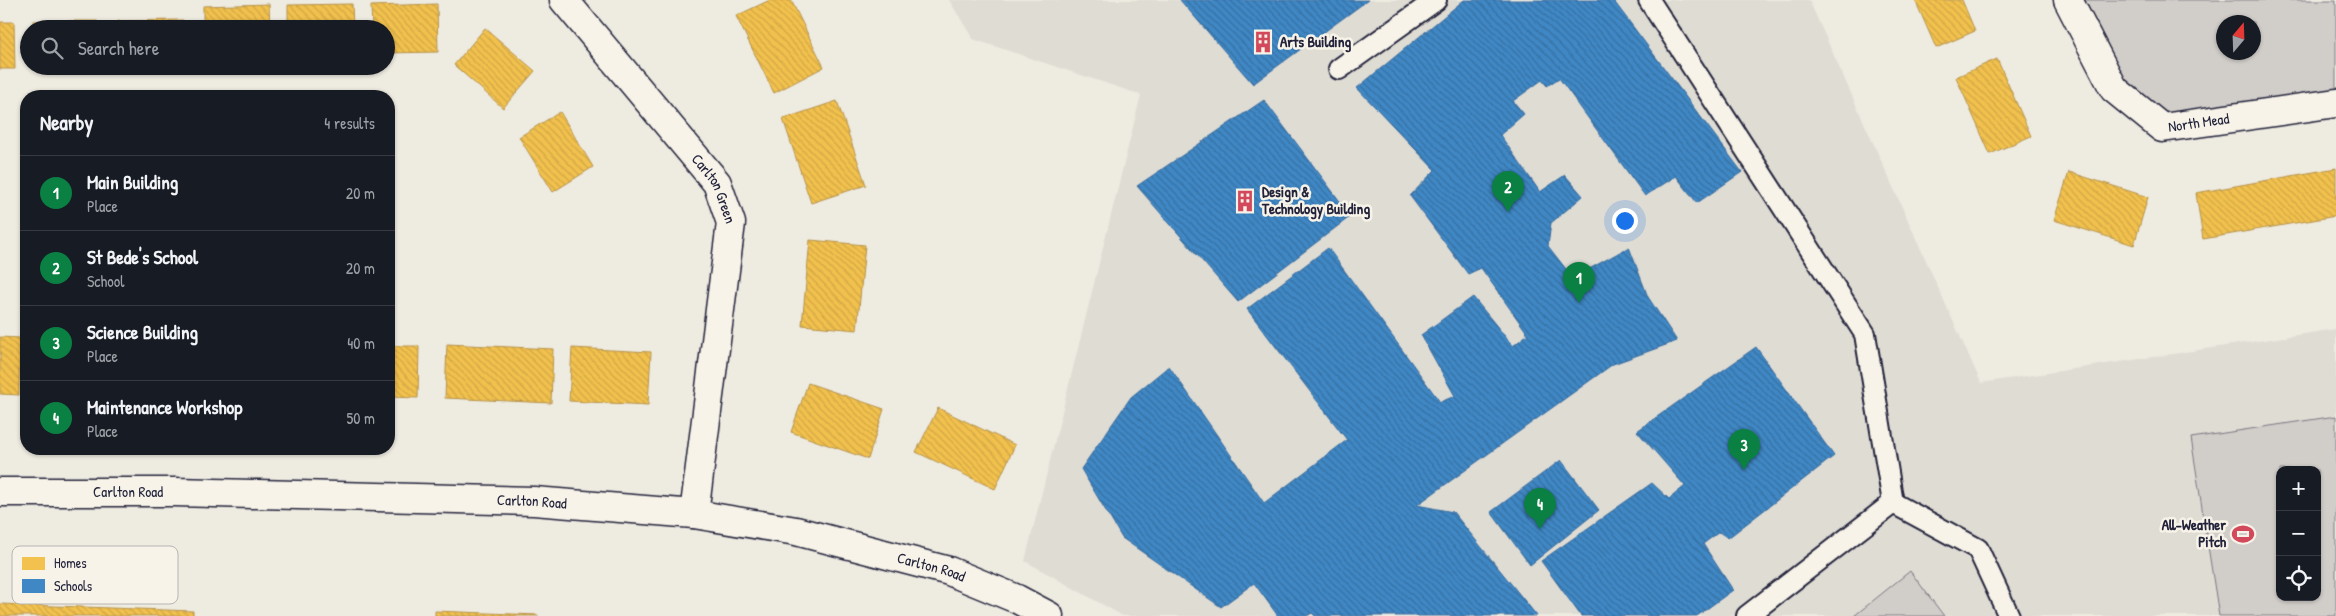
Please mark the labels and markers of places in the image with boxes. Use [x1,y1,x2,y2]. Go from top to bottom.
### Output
building icon: Arts Building [1250,29,1276,55]
place label: Arts Building [1280,31,1351,53]
pin: 2 [1492,171,1524,212]
place label: Design & Technology Building [1261,181,1370,220]
building icon: Design & Technology Building [1232,188,1258,214]
pin: 1 [1563,262,1595,303]
pin: 3 [1728,429,1760,470]
pin: 4 [1524,488,1556,529]
place label: All-Weather Pitch [2162,514,2227,552]
sports icon: All-Weather Pitch [2230,521,2256,547]

